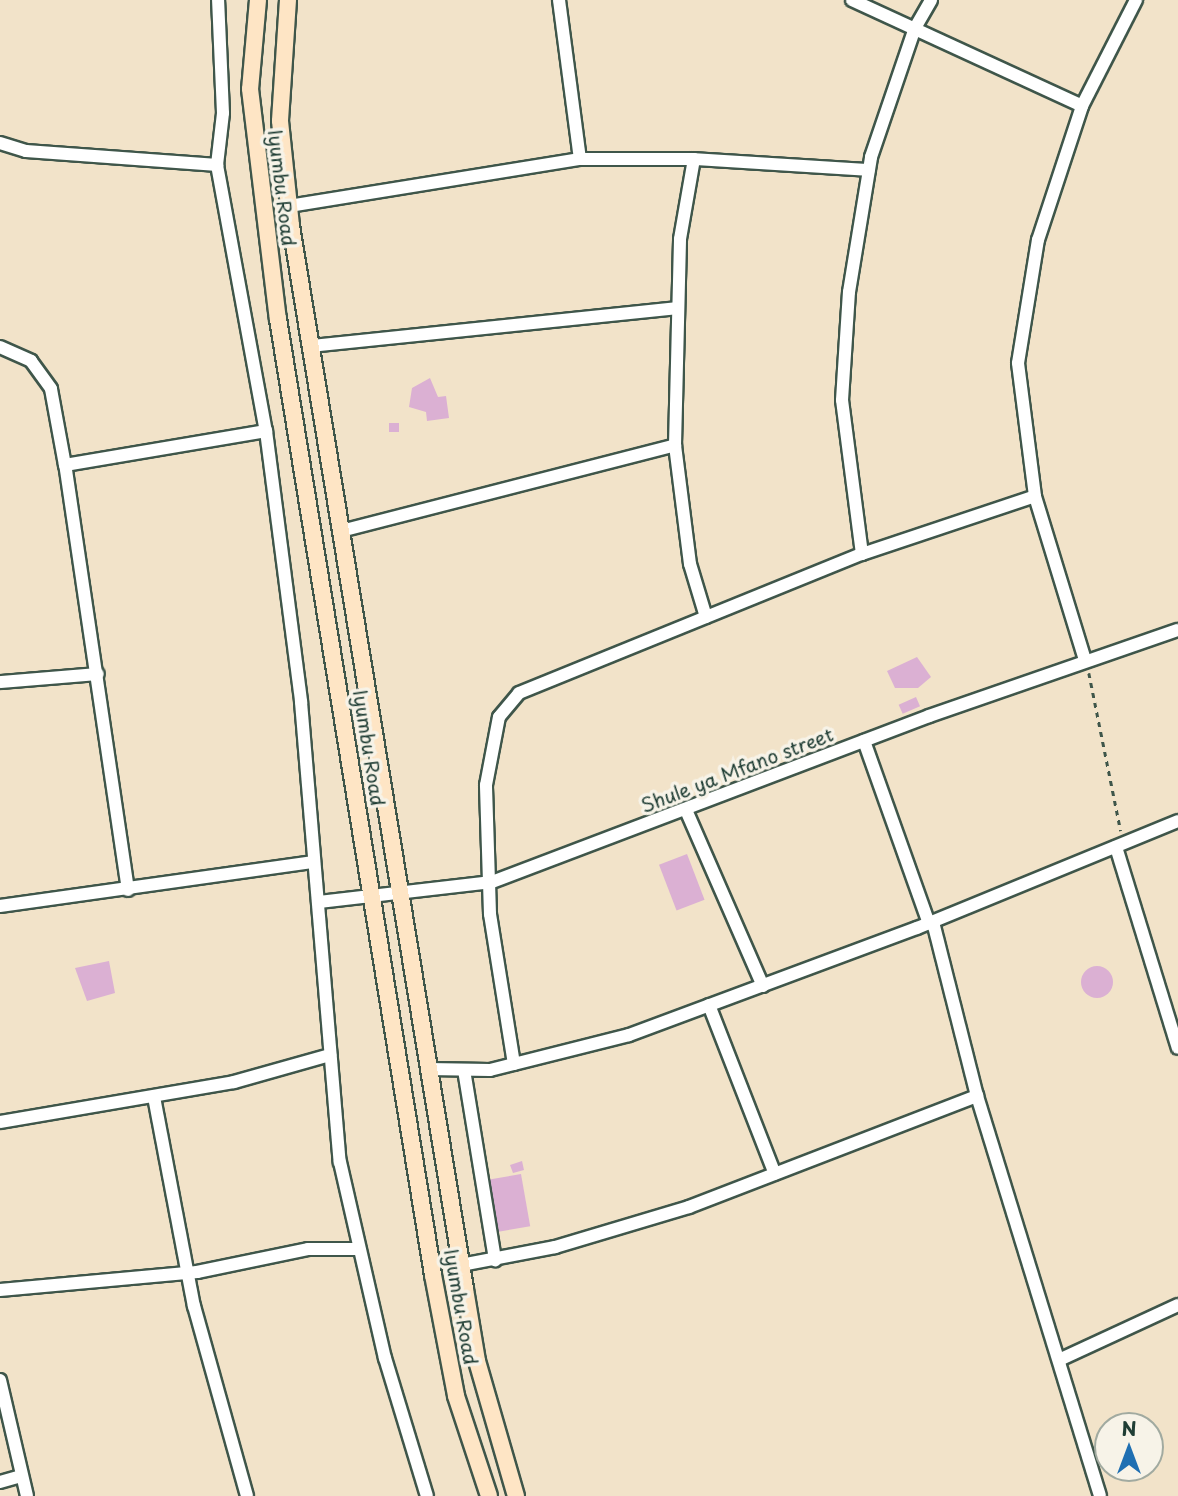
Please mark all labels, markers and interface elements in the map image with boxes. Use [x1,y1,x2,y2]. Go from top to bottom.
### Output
street label: Iyumbu Road [263,128,301,248]
street label: Iyumbu Road [348,688,390,808]
street label: Shule ya Mfano street [638,723,836,817]
street label: Iyumbu Road [440,1247,482,1367]
north arrow [1094,1412,1164,1482]
text: N [1121,1414,1137,1442]

